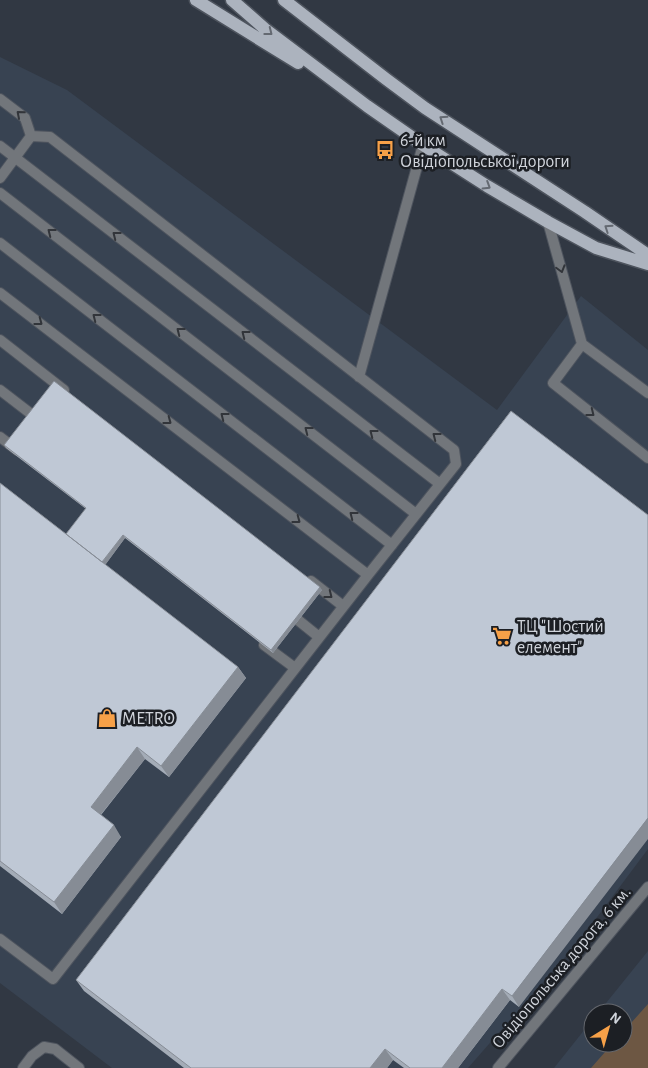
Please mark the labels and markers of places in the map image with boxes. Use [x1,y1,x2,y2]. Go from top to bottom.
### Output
place label: 6-й км Овідіопольської дороги [400,132,570,171]
bus stop icon: 6-й км Овідіопольської дороги [374,139,396,161]
place label: ТЦ "Шостий елемент" [517,618,604,657]
supermarket icon: ТЦ "Шостий елемент" [491,625,513,647]
shop icon: METRO [96,707,118,729]
place label: METRO [122,710,175,728]

